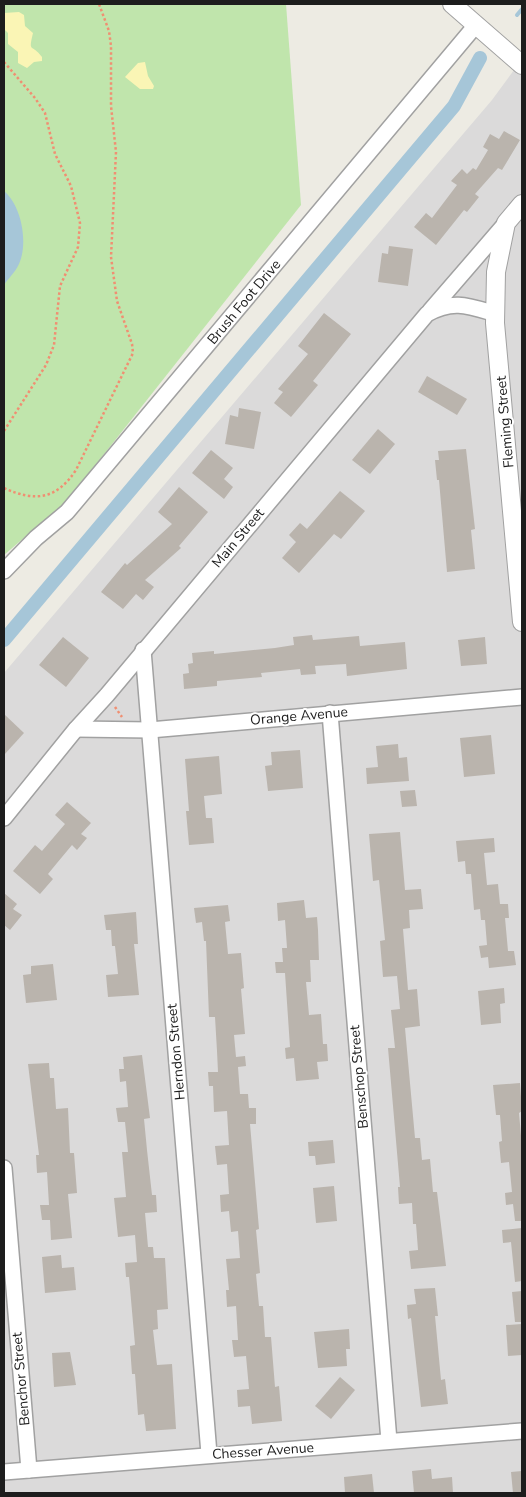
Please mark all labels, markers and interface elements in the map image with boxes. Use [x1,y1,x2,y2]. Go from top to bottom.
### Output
street label: Brush Foot Drive [203,256,285,348]
street label: Fleming Street [492,375,518,469]
street label: Main Street [207,504,269,572]
street label: Orange Avenue [249,702,349,730]
street label: Herndon Street [162,1003,190,1101]
street label: Benschop Street [345,1024,373,1130]
street label: Benchor Street [7,1331,35,1427]
street label: Chesser Avenue [211,1438,315,1464]

